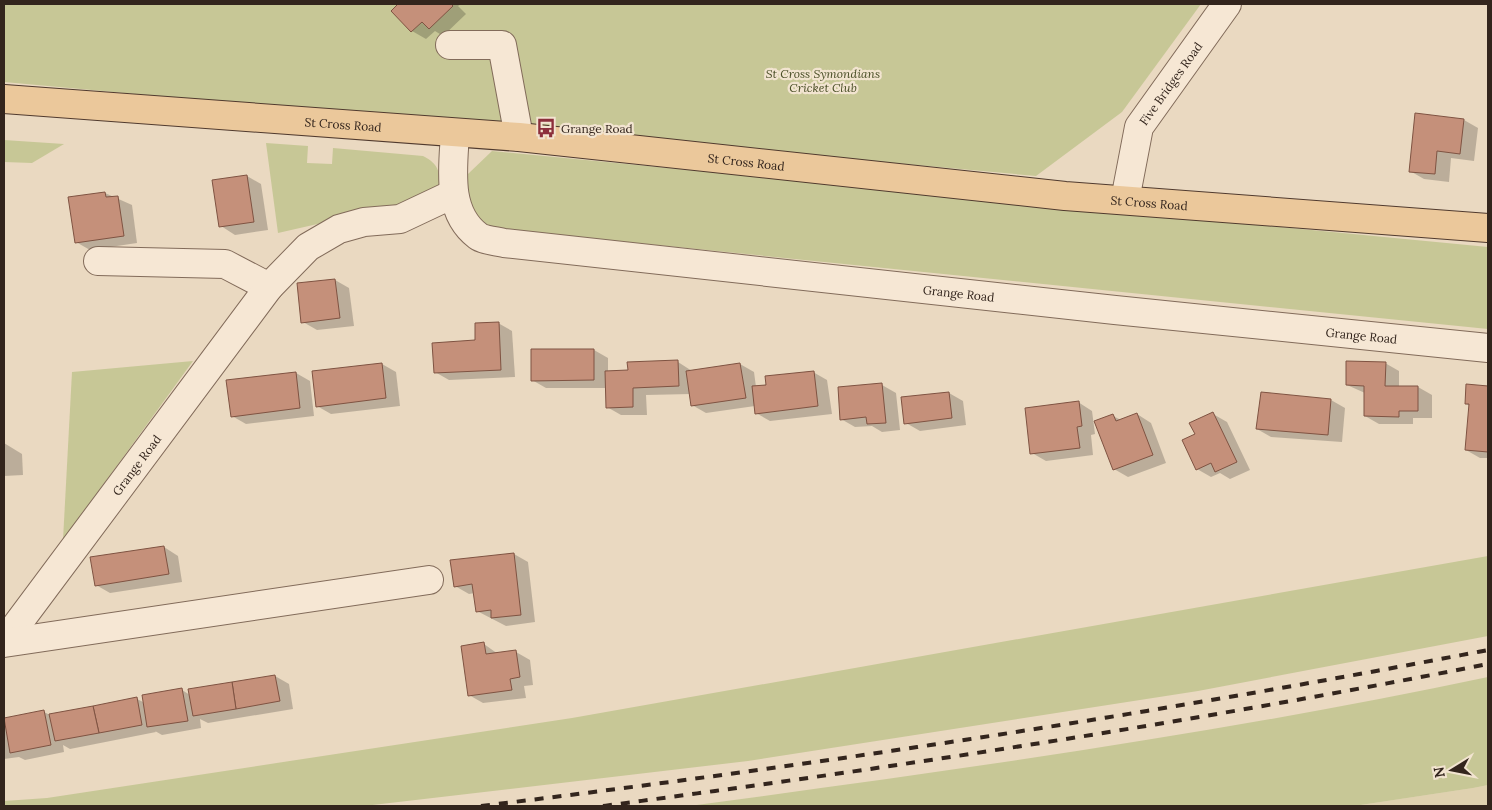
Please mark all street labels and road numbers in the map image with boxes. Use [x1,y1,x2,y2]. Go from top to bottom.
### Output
street label: Five Bridges Road [1135,39,1205,128]
street label: St Cross Road [304,114,382,134]
street label: St Cross Road [707,150,785,173]
street label: St Cross Road [1110,192,1188,213]
street label: Grange Road [922,281,995,304]
street label: Grange Road [1325,324,1398,346]
street label: Grange Road [109,432,164,498]

